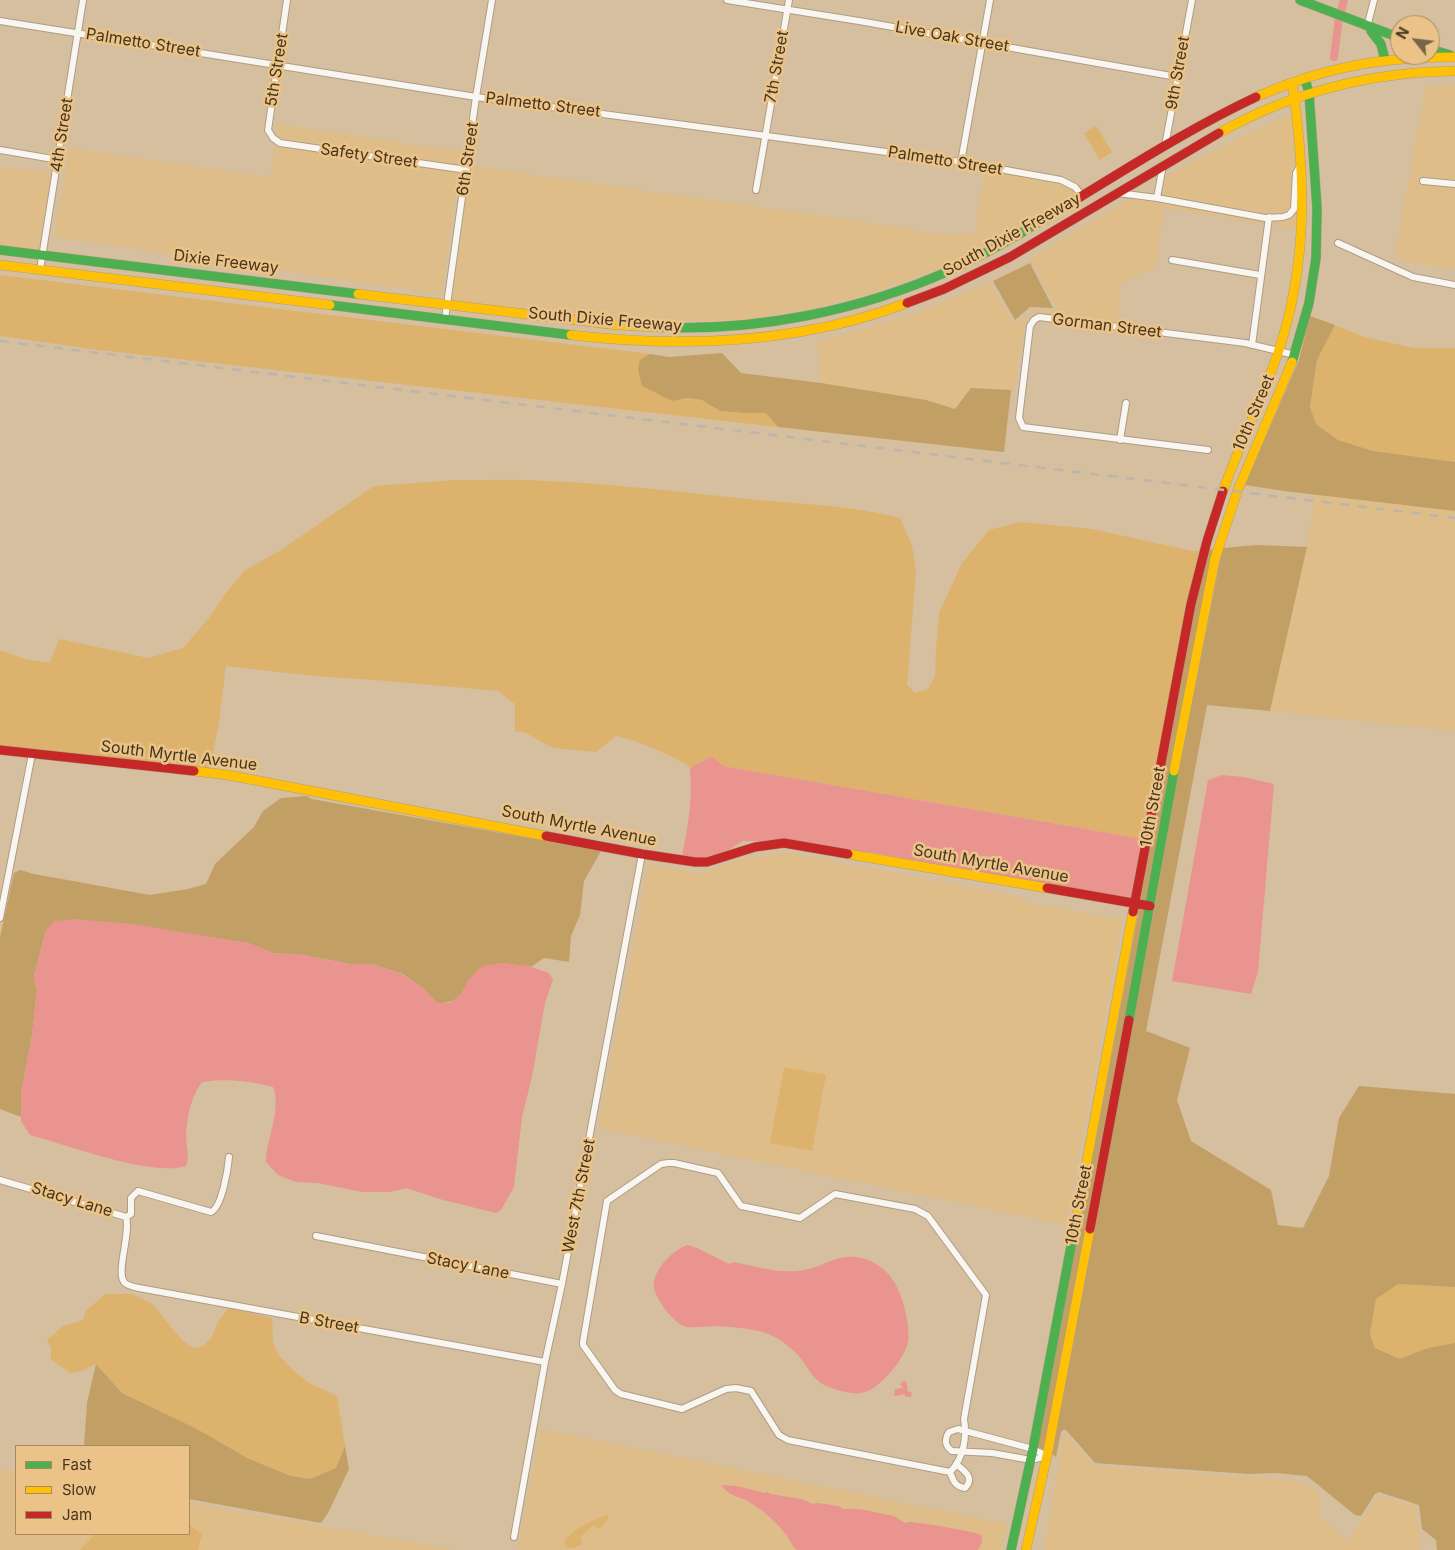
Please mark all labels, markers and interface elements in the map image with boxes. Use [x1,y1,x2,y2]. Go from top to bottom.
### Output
north arrow [1390,15,1440,65]
street label: Live Oak Street [894,18,1010,56]
street label: Palmetto Street [84,24,202,62]
text: N [1392,24,1412,42]
street label: 7th Street [761,29,793,105]
street label: 5th Street [262,32,292,108]
street label: 9th Street [1162,35,1194,111]
street label: Palmetto Street [484,88,602,122]
street label: 4th Street [47,97,77,173]
street label: 6th Street [453,121,483,197]
street label: Safety Street [319,140,419,172]
street label: Palmetto Street [886,142,1004,180]
street label: South Dixie Freeway [940,189,1084,281]
street label: Dixie Freeway [172,246,280,278]
street label: South Dixie Freeway [527,304,683,336]
street label: Gorman Street [1051,310,1163,342]
street label: 10th Street [1229,372,1279,454]
street label: South Myrtle Avenue [100,737,258,775]
street label: 10th Street [1136,765,1170,849]
street label: South Myrtle Avenue [500,802,658,850]
street label: South Myrtle Avenue [912,841,1070,887]
street label: West 7th Street [559,1137,599,1255]
street label: 10th Street [1062,1163,1096,1247]
street label: Stacy Lane [29,1179,115,1221]
street label: Stacy Lane [425,1249,511,1283]
street label: B Street [298,1308,360,1338]
legend [15,1445,190,1535]
text: Fast [62,1455,92,1474]
text: Slow [62,1480,96,1499]
text: Jam [62,1505,92,1524]

